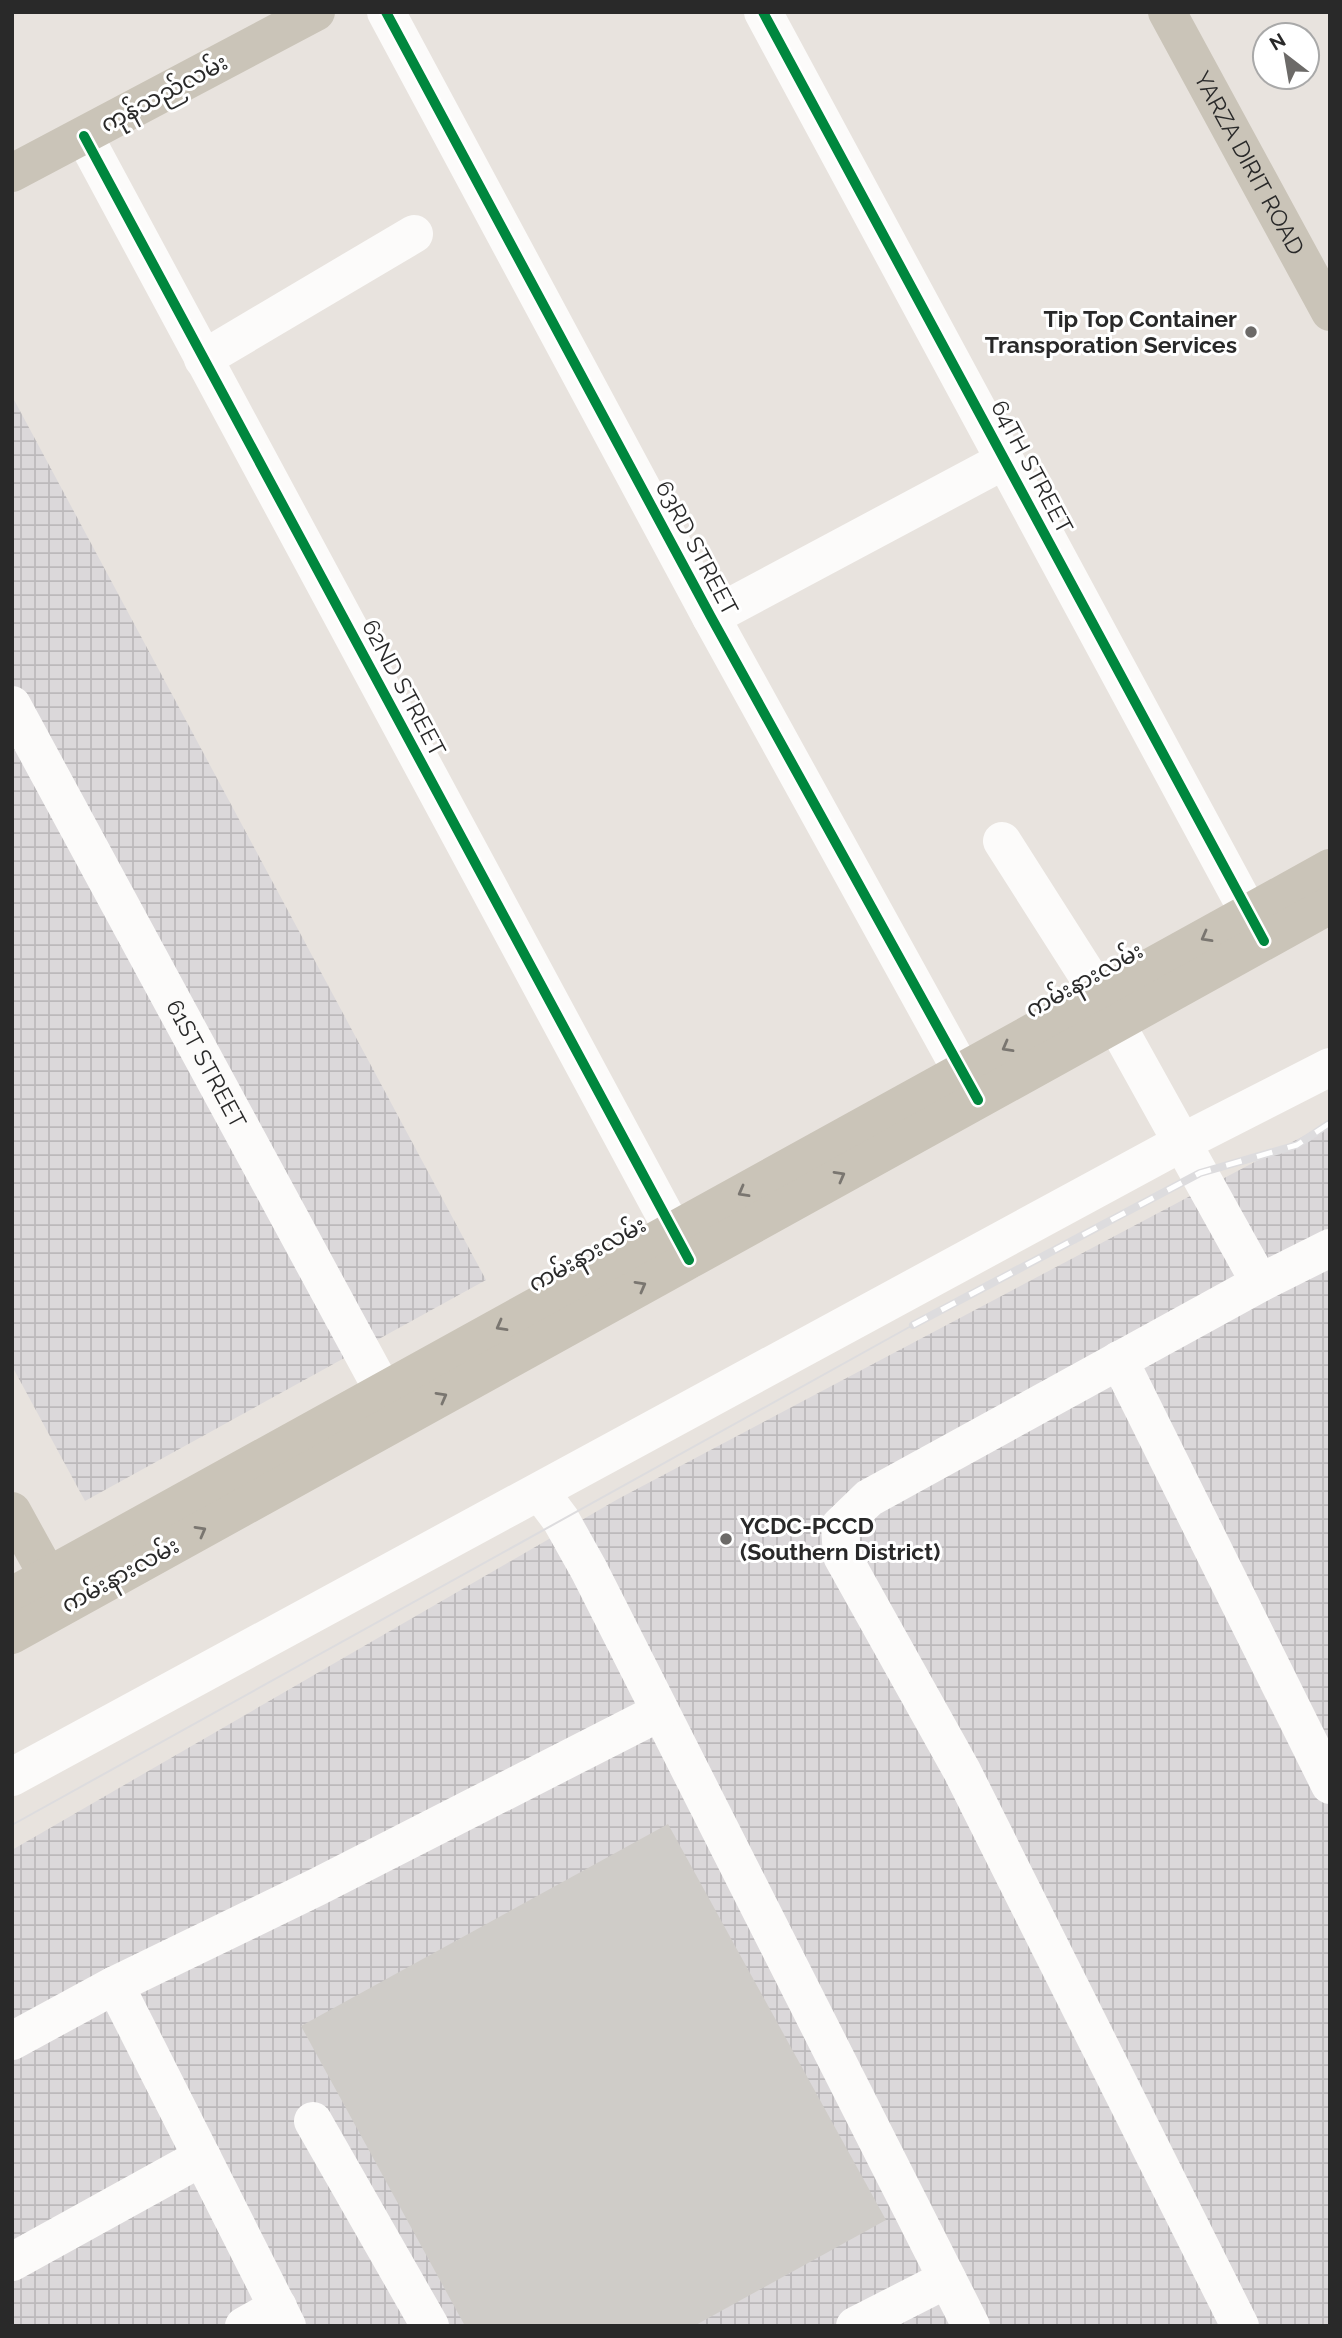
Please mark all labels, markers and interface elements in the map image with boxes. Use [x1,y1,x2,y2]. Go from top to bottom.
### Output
north arrow [1251,21,1321,91]
text: N [1265,28,1289,55]
street label: ကုန်သည်လမ်း [95,46,235,143]
street label: YARZA DIRIT ROAD [1189,66,1310,259]
place label: Tip Top Container Transporation Services [985,305,1237,358]
marker: Tip Top Container Transporation Services [1243,324,1259,340]
street label: 64TH STREET [986,395,1079,538]
street label: 63RD STREET [651,476,744,620]
street label: 62ND STREET [357,615,452,761]
one-way arrow [1200,929,1213,942]
street label: ကမ်းနားလမ်း [1019,934,1150,1028]
street label: 61ST STREET [161,995,252,1132]
one-way arrow [1001,1039,1014,1052]
one-way arrow [833,1171,846,1184]
one-way arrow [738,1184,751,1197]
street label: ကမ်းနားလမ်း [522,1208,653,1302]
one-way arrow [634,1281,647,1294]
one-way arrow [496,1318,508,1331]
one-way arrow [435,1392,448,1405]
place label: YCDC-PCCD (Southern District) [740,1512,940,1565]
one-way arrow [193,1526,206,1539]
street label: ကမ်းနားလမ်း [55,1529,186,1623]
marker: YCDC-PCCD (Southern District) [718,1531,734,1547]

